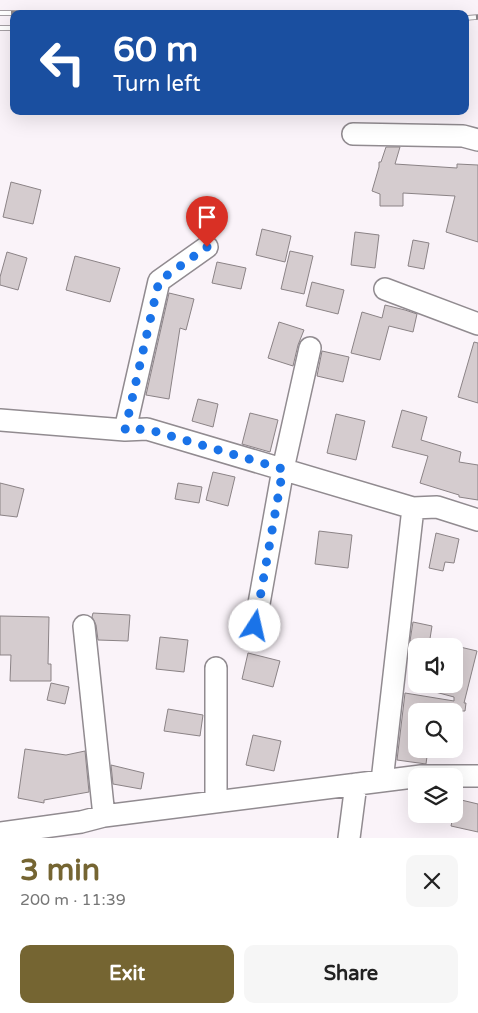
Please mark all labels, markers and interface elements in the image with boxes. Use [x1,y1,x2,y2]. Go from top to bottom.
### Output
text: 60 m [113,29,198,71]
icon: left [30,30,95,95]
text: Turn left [113,71,201,97]
pin [186,196,228,247]
icon: arrive [193,203,221,231]
position arrow [228,599,280,651]
map controls [408,638,463,823]
button: sound [408,638,463,693]
button: search [408,703,463,758]
button: layers [408,768,463,823]
text: 3 min [20,852,100,889]
button: close [406,855,458,907]
text: 200 m · 11:39 [20,890,126,910]
button: Exit [20,945,234,1003]
button: Share [244,945,458,1003]

